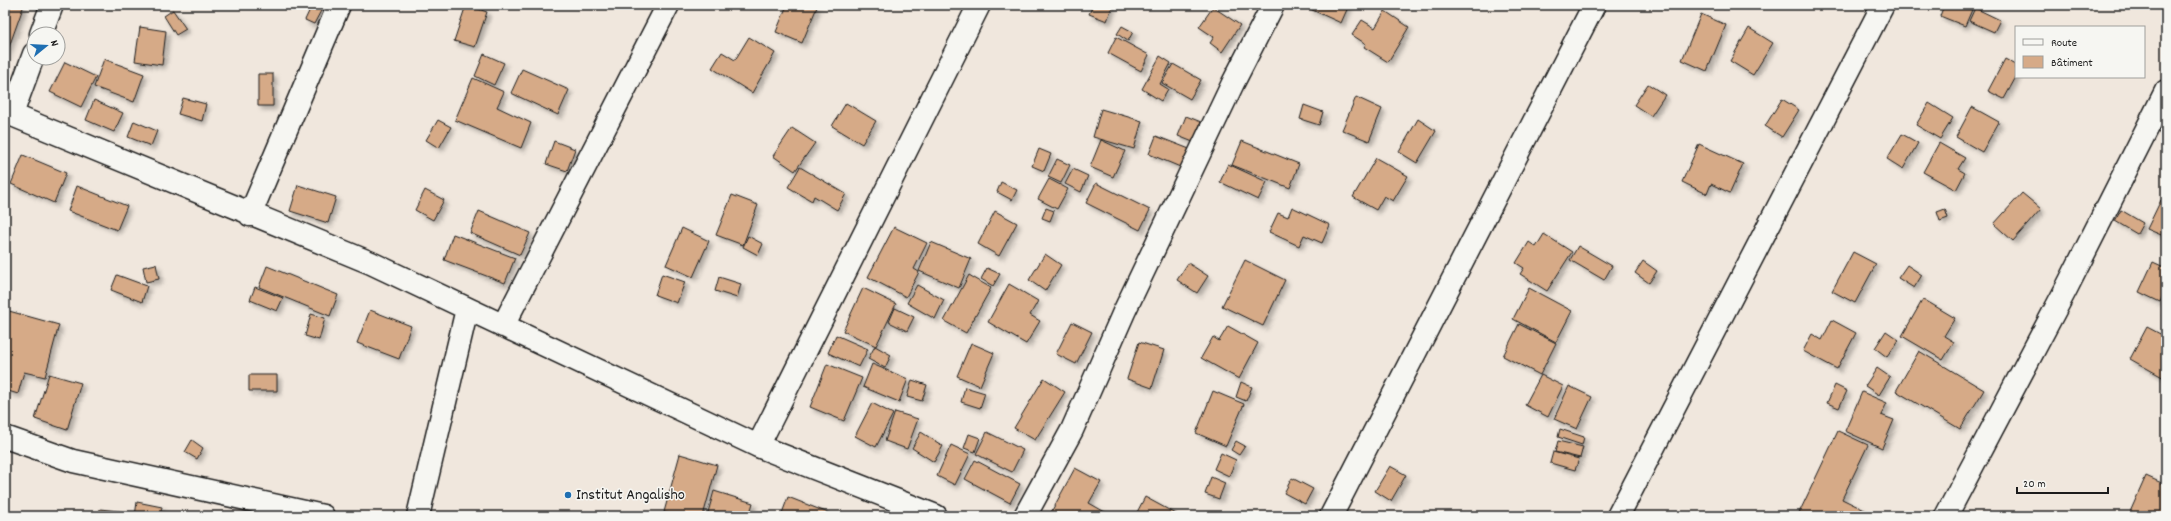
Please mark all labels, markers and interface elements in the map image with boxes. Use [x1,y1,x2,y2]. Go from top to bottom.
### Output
north arrow [26,26,66,66]
legend [2015,26,2145,78]
text: Route [2051,35,2077,52]
text: N [45,38,62,49]
text: Bâtiment [2051,55,2093,72]
scale bar [2017,469,2108,495]
text: 20 m [2023,476,2046,493]
place label: Institut Angalisho [576,484,685,507]
marker: Institut Angalisho [563,490,573,500]

